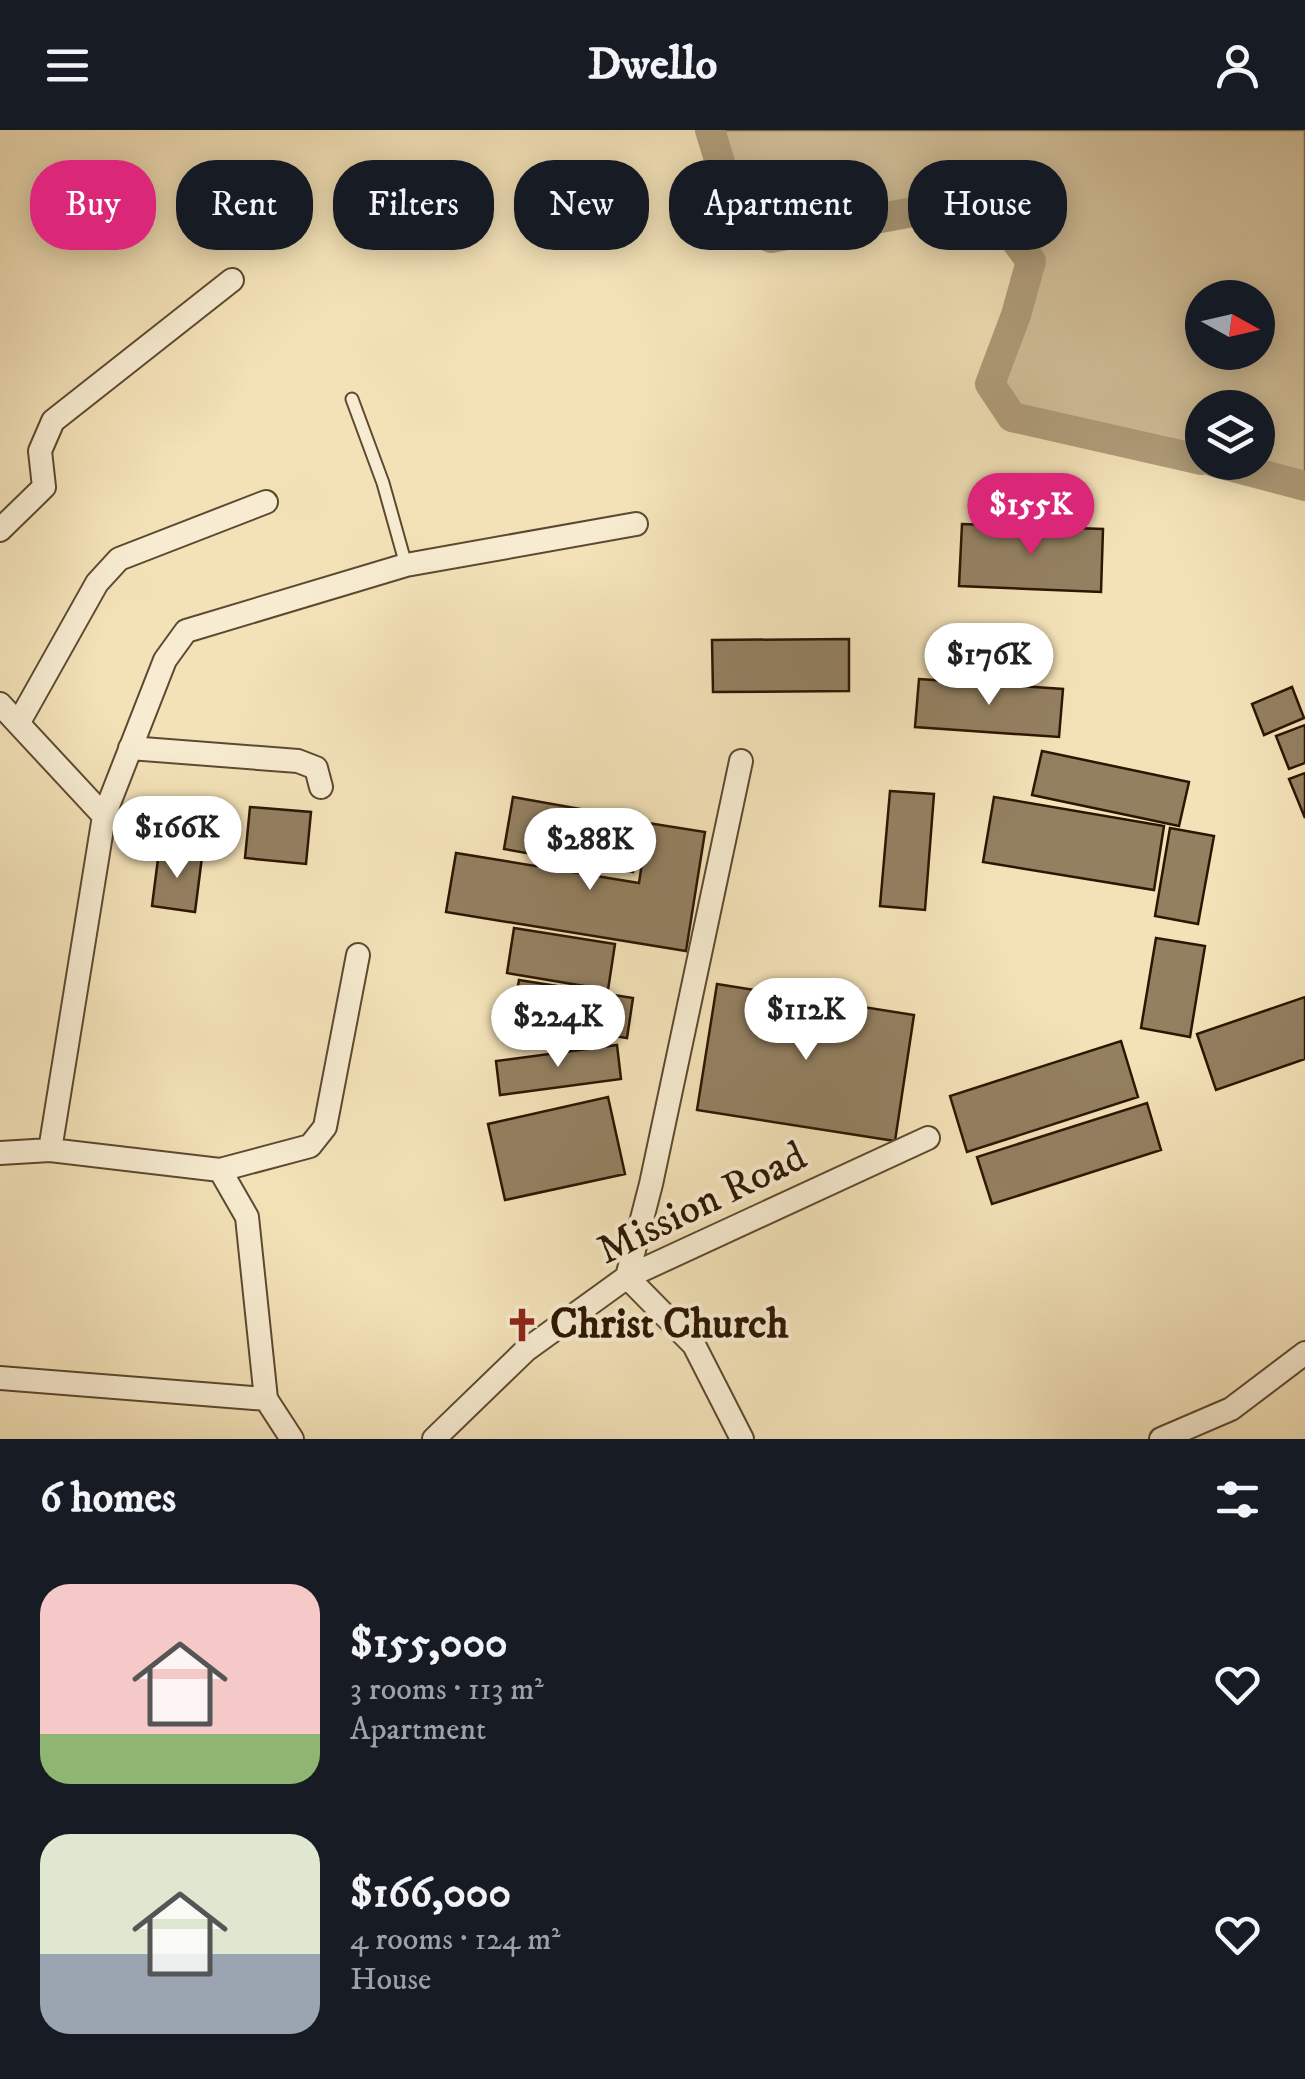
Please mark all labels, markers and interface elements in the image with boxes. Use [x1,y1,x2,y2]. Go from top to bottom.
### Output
text: Dwello [588,37,717,93]
icon: menu [40,38,95,93]
icon: person [1210,38,1265,93]
chip: Buy [30,160,156,250]
chip: Rent [176,160,313,250]
chip: Filters [333,160,494,250]
chip: New [514,160,649,250]
chip: Apartment [669,160,888,250]
chip: House [908,160,1067,250]
north arrow [1185,280,1275,370]
map controls [1185,280,1275,480]
button: layers [1185,390,1275,480]
pin: $155K [961,473,1101,558]
text: $155K [989,485,1073,525]
pin: $176K [919,623,1059,708]
text: $176K [946,635,1032,675]
pin: $166K [107,796,247,881]
text: $166K [135,808,219,848]
pin: $288K [520,808,660,893]
text: $288K [546,820,634,860]
pin: $112K [736,978,876,1063]
pin: $224K [488,985,628,1070]
text: $112K [766,990,846,1030]
text: $224K [513,997,603,1037]
street label: Mission Road [589,1131,815,1277]
place label: Christ Church [550,1299,789,1351]
church icon: Christ Church [503,1306,541,1344]
icon: filters [1210,1472,1265,1527]
text: 6 homes [40,1473,176,1525]
text: $155,000 [350,1618,508,1670]
icon: home [120,1624,240,1744]
icon: heart [1210,1657,1265,1712]
text: 3 rooms · 113 m² [350,1670,544,1710]
text: Apartment [350,1710,486,1750]
text: $166,000 [350,1868,511,1920]
icon: home [120,1874,240,1994]
icon: heart [1210,1907,1265,1962]
text: 4 rooms · 124 m² [350,1920,561,1960]
text: House [350,1960,431,2000]

